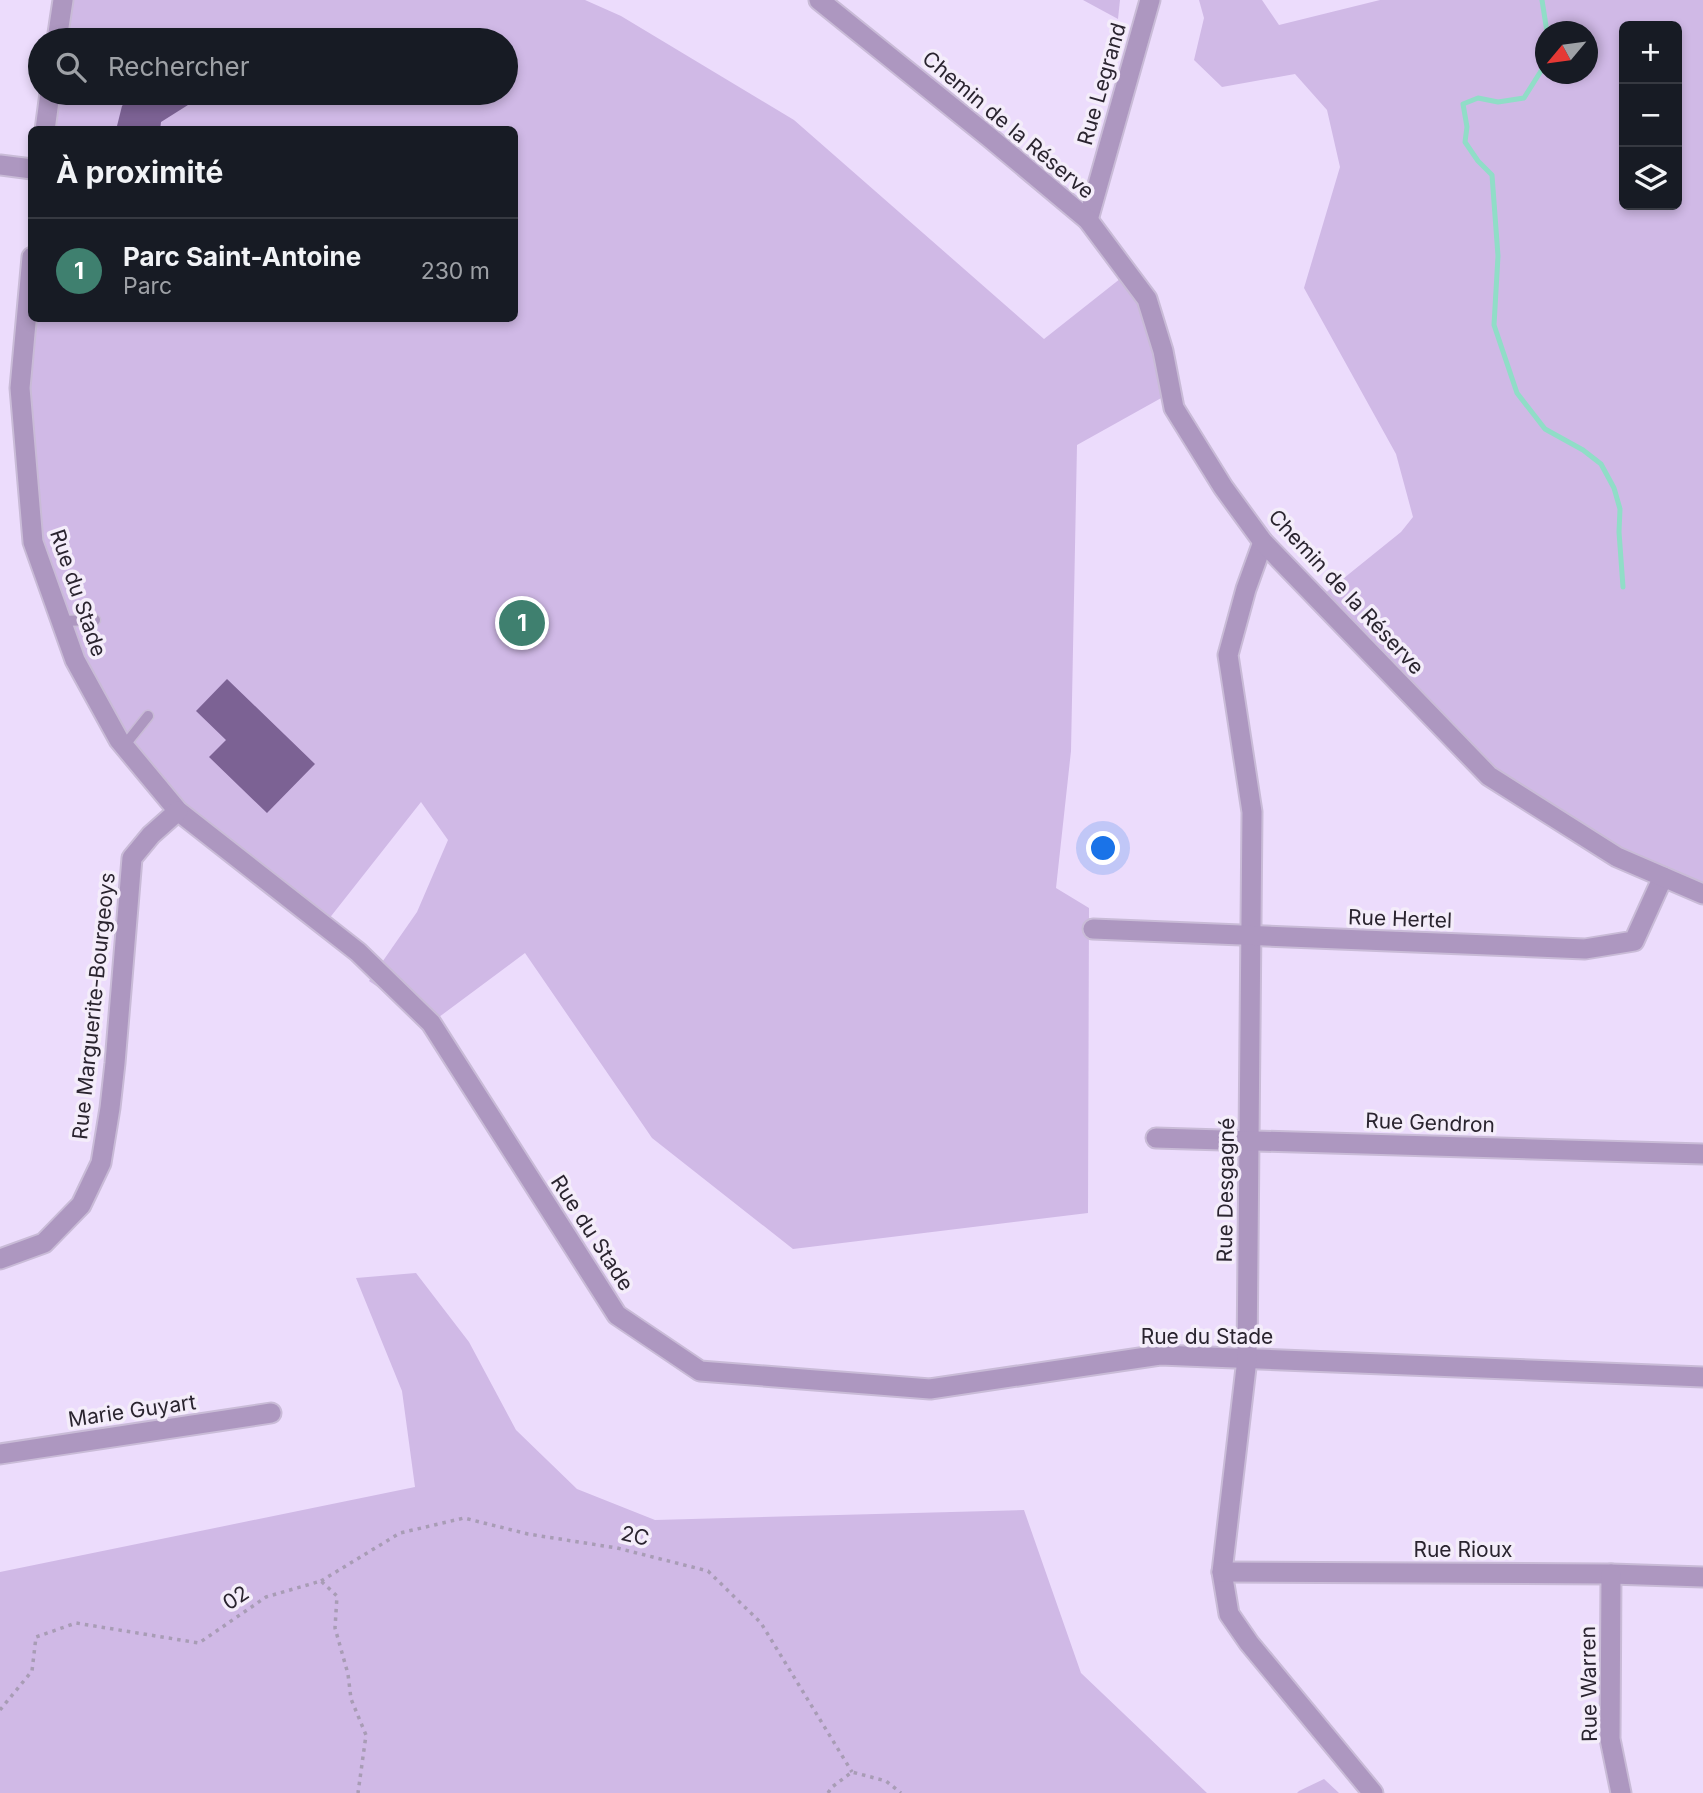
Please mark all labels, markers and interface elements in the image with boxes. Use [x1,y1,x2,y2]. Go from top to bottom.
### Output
street label: Rue Legrand [1072,20,1131,148]
north arrow [1535,21,1598,84]
map controls [1619,21,1682,210]
button: + [1619,21,1682,84]
search box [28,28,518,105]
street label: Chemin de la Réserve [917,46,1099,204]
icon: search [52,48,90,86]
text: Rechercher [108,51,249,82]
button: − [1619,84,1682,147]
button: layers [1619,147,1682,210]
text: À proximité [56,154,223,190]
text: Parc Saint-Antoine [123,241,361,272]
text: 1 [74,257,84,285]
text: 230 m [421,257,490,285]
text: Parc [123,272,172,300]
street label: Chemin de la Réserve [1263,504,1429,679]
street label: Rue du Stade [45,526,112,660]
pin: 1 [499,597,545,649]
your location [1086,831,1120,865]
street label: Rue Marguerite-Bourgeoys [67,871,120,1141]
street label: Rue Hertel [1348,904,1453,933]
street label: Rue Gendron [1365,1108,1495,1137]
street label: Rue Desgagné [1212,1117,1239,1263]
street label: Rue du Stade [546,1170,639,1295]
street label: Rue du Stade [1141,1324,1273,1349]
street label: Marie Guyart [66,1389,198,1432]
street label: 2C [619,1520,652,1551]
street label: Rue Rioux [1413,1537,1513,1562]
street label: 02 [218,1580,254,1615]
street label: Rue Warren [1575,1626,1602,1742]

